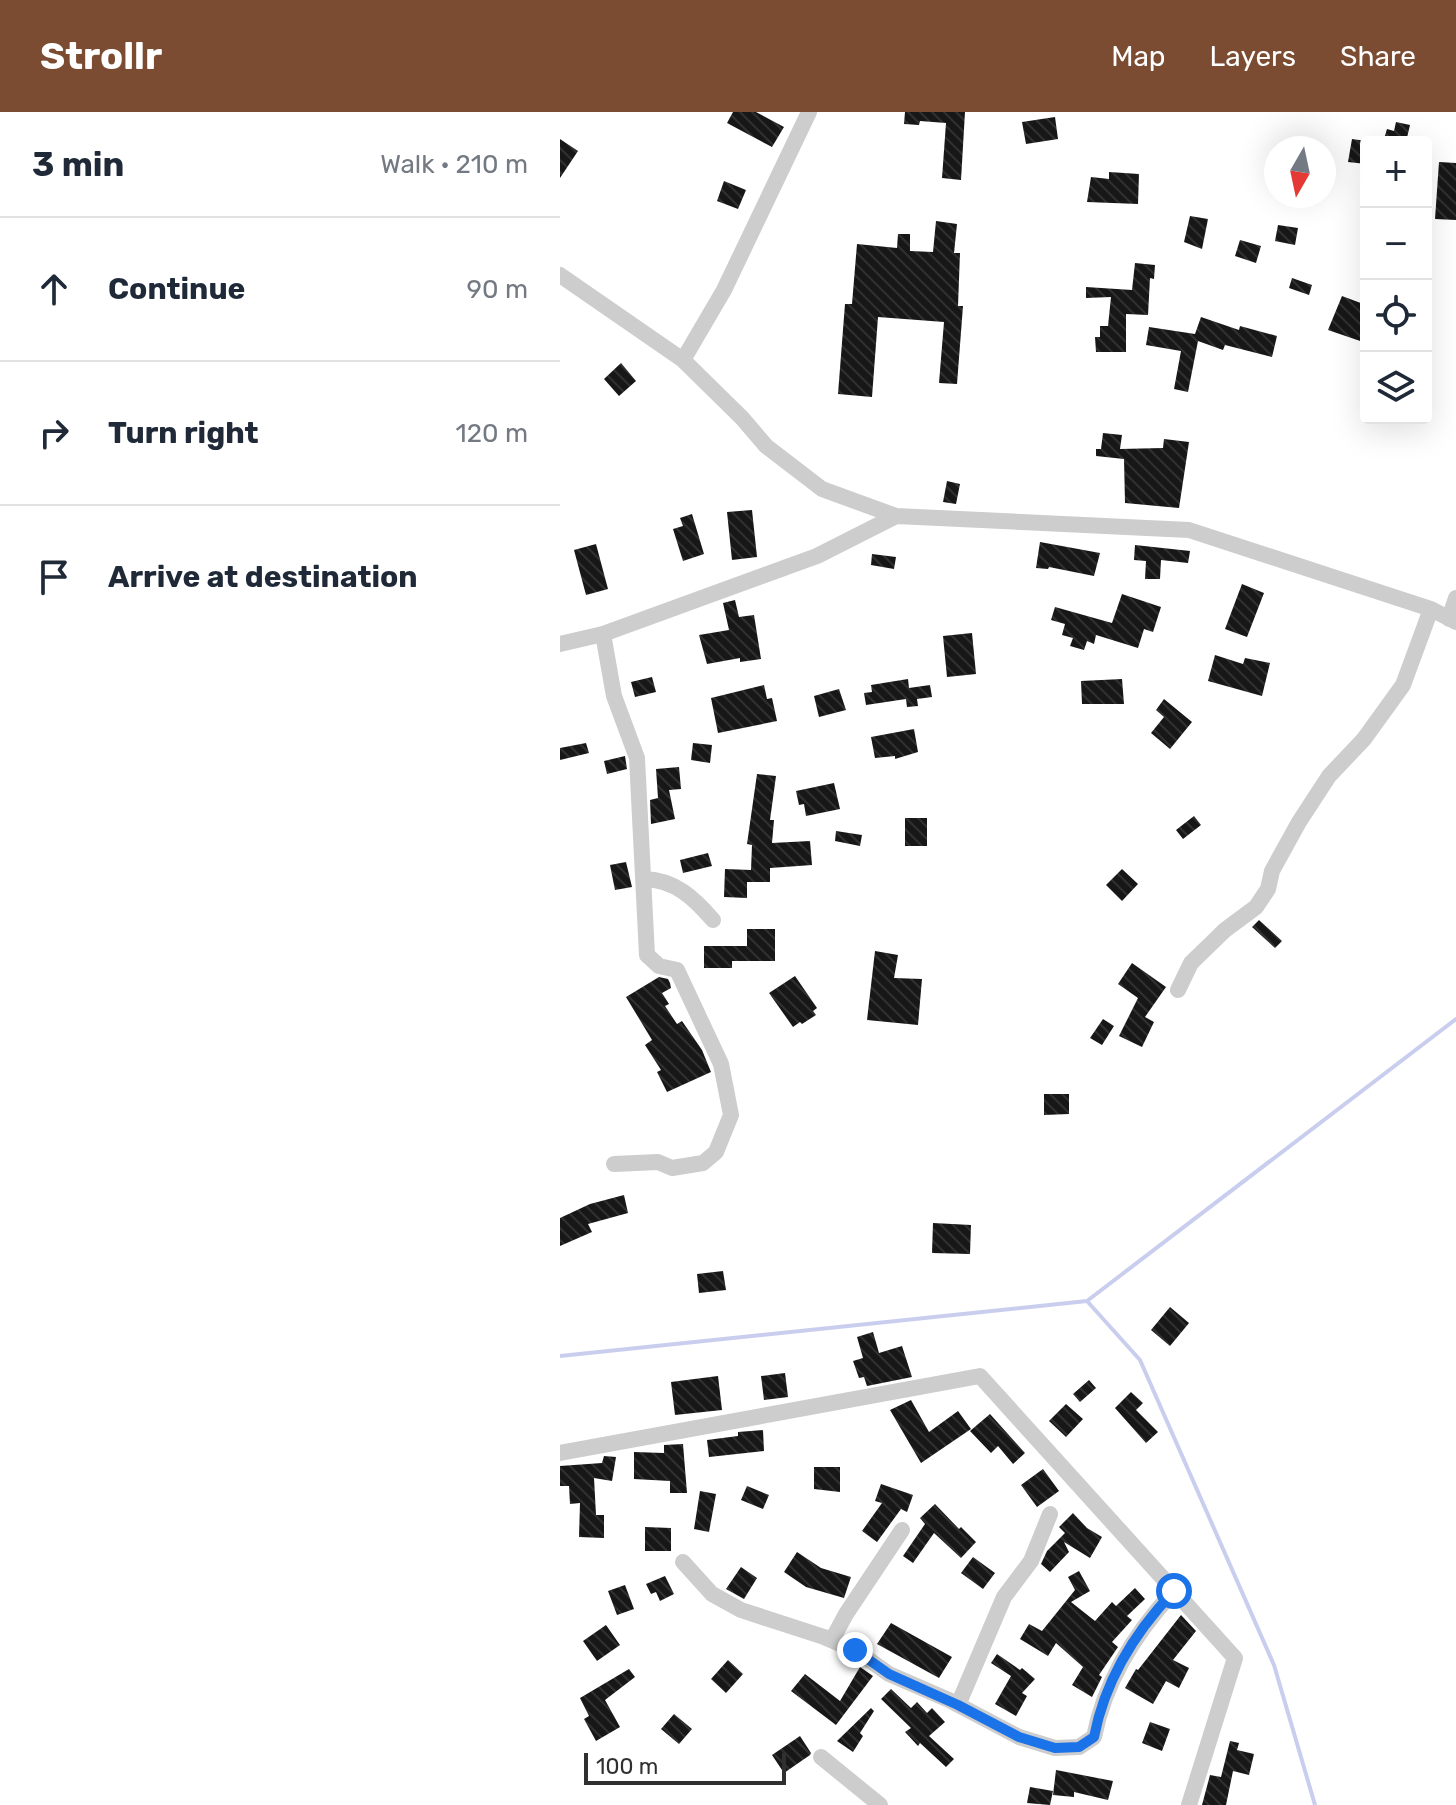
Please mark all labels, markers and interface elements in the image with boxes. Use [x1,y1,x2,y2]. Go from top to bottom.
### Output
text: Strollr [40,33,162,79]
text: Map [1111,40,1166,73]
text: Layers [1210,40,1296,73]
text: Share [1340,40,1416,73]
north arrow [1264,136,1336,208]
map controls [1360,136,1432,424]
button: + [1360,136,1432,208]
text: 3 min [32,144,124,185]
text: Walk · 210 m [380,149,528,180]
button: − [1360,208,1432,280]
icon: ahead [32,267,76,311]
text: Continue [108,271,245,307]
text: 90 m [467,274,528,305]
button: locate [1360,280,1432,352]
button: layers [1360,352,1432,424]
icon: right [32,411,76,455]
text: Turn right [108,415,259,451]
text: 120 m [456,418,528,449]
icon: arrive [32,555,76,599]
text: Arrive at destination [108,559,418,595]
route start [1156,1573,1192,1609]
route end [837,1632,873,1668]
scale bar [584,1749,786,1785]
text: 100 m [596,1753,658,1780]

